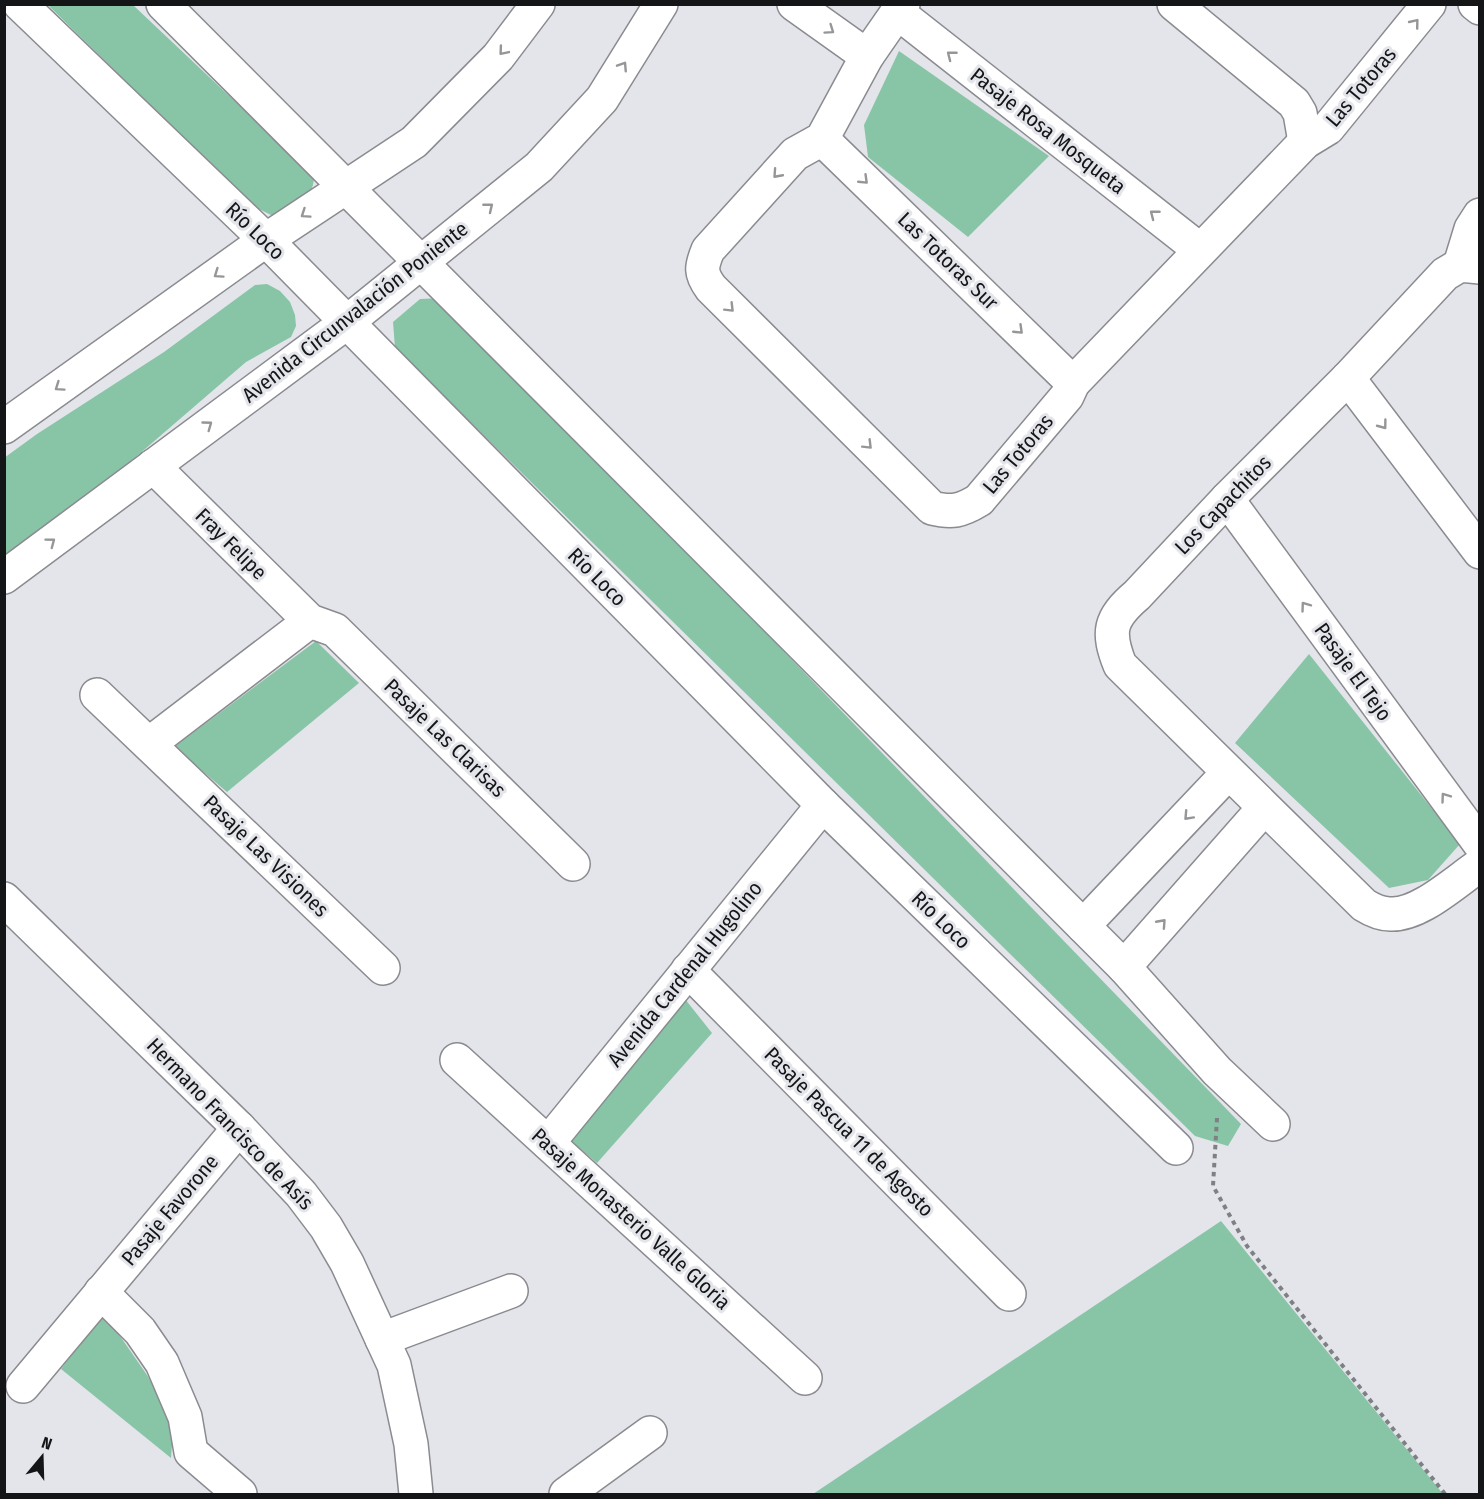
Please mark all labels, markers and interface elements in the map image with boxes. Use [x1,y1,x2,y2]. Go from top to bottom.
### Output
one-way arrow [1407,19,1418,30]
one-way arrow [824,23,835,34]
street label: Las Totoras [1320,42,1402,132]
one-way arrow [499,44,510,55]
one-way arrow [946,51,957,62]
one-way arrow [616,62,627,73]
street label: Pasaje Rosa Mosqueta [965,62,1131,200]
one-way arrow [773,167,784,178]
one-way arrow [857,172,868,183]
street label: Río Loco [220,197,290,265]
one-way arrow [483,203,494,214]
one-way arrow [300,207,311,218]
street label: Las Totoras Sur [892,207,1004,316]
one-way arrow [1149,210,1160,221]
street label: Avenida Circunvalación Poniente [237,216,473,408]
one-way arrow [213,267,224,278]
one-way arrow [723,300,734,311]
one-way arrow [1012,323,1023,334]
one-way arrow [54,380,65,391]
street label: Las Totoras [977,409,1059,499]
one-way arrow [1376,418,1387,429]
one-way arrow [201,422,212,433]
one-way arrow [861,438,872,449]
street label: Los Capachitos [1169,450,1277,560]
street label: Fray Felipe [190,503,272,585]
one-way arrow [45,538,56,549]
street label: Río Loco [562,542,632,612]
one-way arrow [1301,601,1312,612]
street label: Pasaje El Tejo [1309,618,1397,726]
street label: Pasaje Las Clarisas [379,673,511,803]
street label: Pasaje Las Visiones [198,790,334,922]
one-way arrow [1441,792,1452,803]
one-way arrow [1184,808,1195,819]
street label: Avenida Cardenal Hugolino [602,876,768,1072]
street label: Río Loco [906,886,976,954]
one-way arrow [1155,919,1166,930]
street label: Hermano Francisco de Asís [141,1033,319,1215]
street label: Pasaje Pascua 11 de Agosto [759,1042,939,1222]
street label: Pasaje Monasterio Valle Gloria [526,1123,736,1315]
street label: Pasaje Favorone [116,1149,224,1271]
north arrow [12,1427,72,1487]
text: N [39,1433,54,1454]

